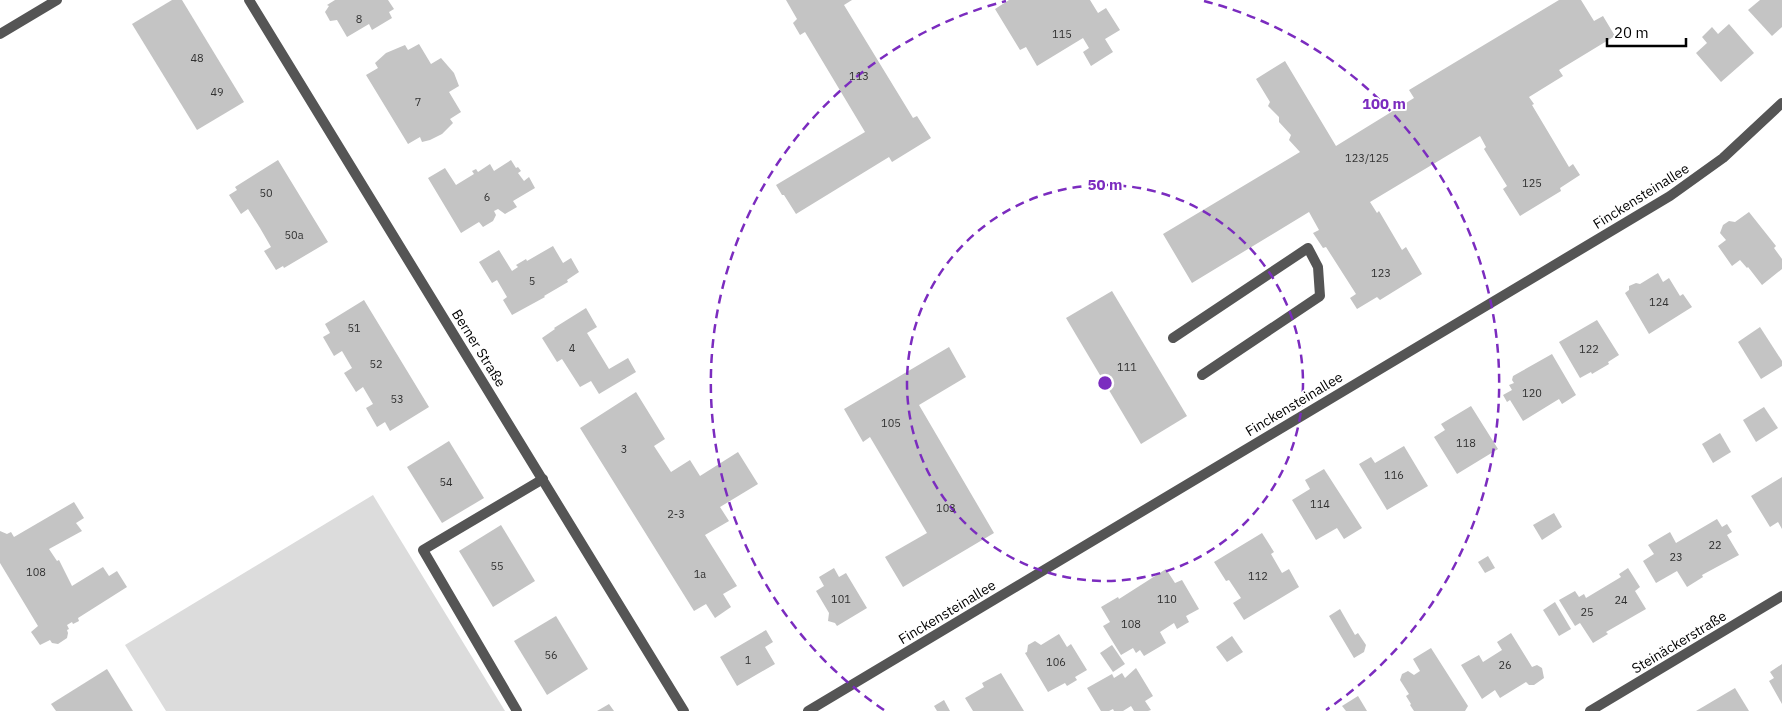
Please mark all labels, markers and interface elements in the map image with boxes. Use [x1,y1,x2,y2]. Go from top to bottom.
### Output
house number: 8 [356,12,362,26]
scale bar [1607,15,1686,47]
text: 20 m [1614,23,1649,42]
house number: 115 [1052,27,1072,41]
house number: 48 [190,51,204,65]
house number: 113 [849,69,869,83]
house number: 49 [210,85,224,99]
text: 100 m [1362,94,1406,113]
house number: 7 [415,95,421,109]
house number: 123/125 [1345,151,1389,165]
street label: Finckensteinallee [1589,159,1693,233]
text: 50 m [1088,175,1122,194]
house number: 125 [1522,176,1542,190]
house number: 50 [259,186,273,200]
house number: 6 [484,190,490,204]
house number: 50a [284,228,304,242]
house number: 123 [1371,266,1391,280]
house number: 5 [529,274,535,288]
house number: 124 [1649,295,1669,309]
street label: Berner Straße [448,306,510,390]
house number: 51 [347,321,361,335]
house number: 4 [569,341,576,355]
house number: 122 [1579,342,1599,356]
house number: 52 [369,357,383,371]
house number: 111 [1117,360,1137,374]
street label: Finckensteinallee [1242,368,1346,440]
centre of rings [1096,374,1114,392]
house number: 120 [1522,386,1542,400]
house number: 53 [390,392,404,406]
house number: 105 [881,416,901,430]
house number: 118 [1456,436,1476,450]
house number: 3 [621,442,627,456]
house number: 116 [1384,468,1404,482]
house number: 54 [439,475,453,489]
house number: 114 [1310,497,1330,511]
house number: 103 [936,501,956,515]
house number: 2-3 [667,507,685,521]
house number: 22 [1708,538,1722,552]
house number: 23 [1669,550,1683,564]
house number: 55 [490,559,504,573]
house number: 108 [26,565,46,579]
house number: 1a [694,567,706,581]
house number: 112 [1248,569,1268,583]
street label: Finckensteinallee [895,576,999,648]
house number: 101 [831,592,851,606]
house number: 110 [1157,592,1177,606]
house number: 24 [1614,593,1628,607]
house number: 25 [1580,605,1594,619]
street label: Steinäckerstraße [1628,606,1730,677]
house number: 108 [1121,617,1141,631]
house number: 56 [544,648,558,662]
house number: 1 [745,653,752,667]
house number: 106 [1046,655,1066,669]
house number: 26 [1498,658,1512,672]

